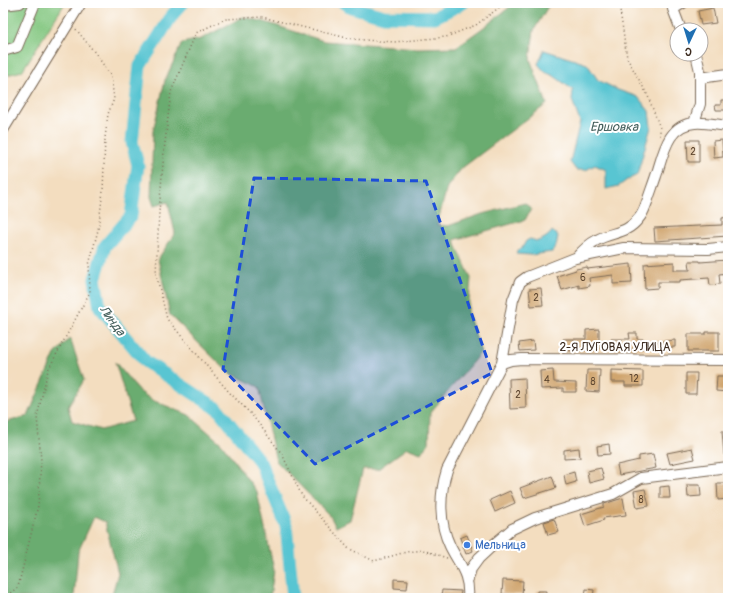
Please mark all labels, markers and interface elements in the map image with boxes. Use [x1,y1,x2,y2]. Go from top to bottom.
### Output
north arrow [669,22,709,62]
text: С [684,45,692,58]
water label: Ершовка [590,119,639,135]
house number: 2 [690,146,696,158]
house number: 6 [580,272,586,284]
house number: 2 [533,292,539,304]
water label: Линда [96,302,129,340]
street label: 2-Я ЛУГОВАЯ УЛИЦА [559,340,671,355]
house number: 12 [629,373,639,385]
house number: 4 [544,374,550,386]
house number: 8 [590,376,596,388]
house number: 2 [515,389,521,401]
house number: 8 [638,494,644,506]
place label: Мельница [475,538,526,553]
marker: Мельница [462,540,472,550]

